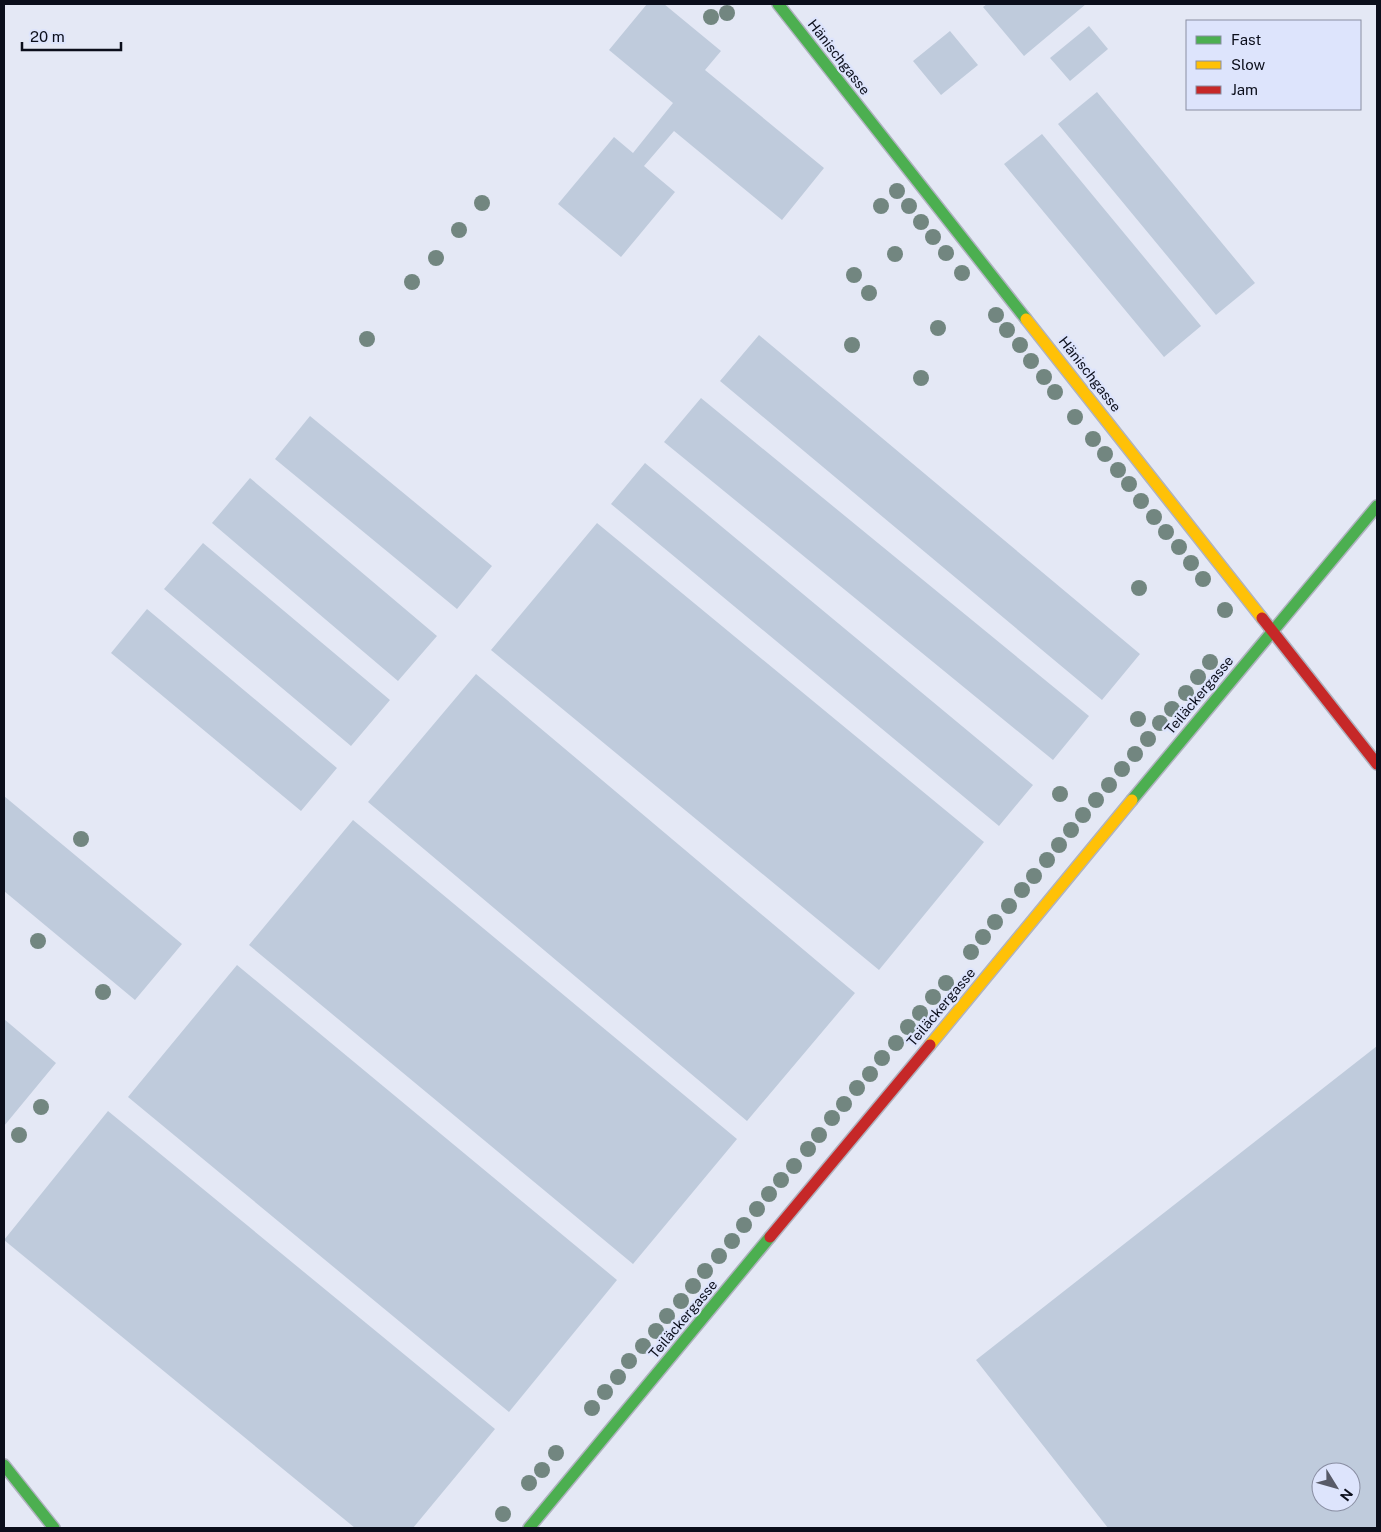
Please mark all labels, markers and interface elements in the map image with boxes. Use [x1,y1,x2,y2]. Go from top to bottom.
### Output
street label: Hänischgasse [805,16,873,98]
scale bar [22,20,121,52]
legend [1186,20,1361,110]
text: 20 m [30,28,65,45]
text: Fast [1231,31,1261,48]
text: Slow [1231,56,1266,73]
text: Jam [1231,81,1258,98]
street label: Hänischgasse [1056,333,1124,415]
street label: Teiläckergasse [1162,653,1236,737]
street label: Teiläckergasse [904,965,978,1049]
street label: Teiläckergasse [646,1277,720,1361]
north arrow [1311,1462,1361,1512]
text: N [1337,1486,1356,1504]

